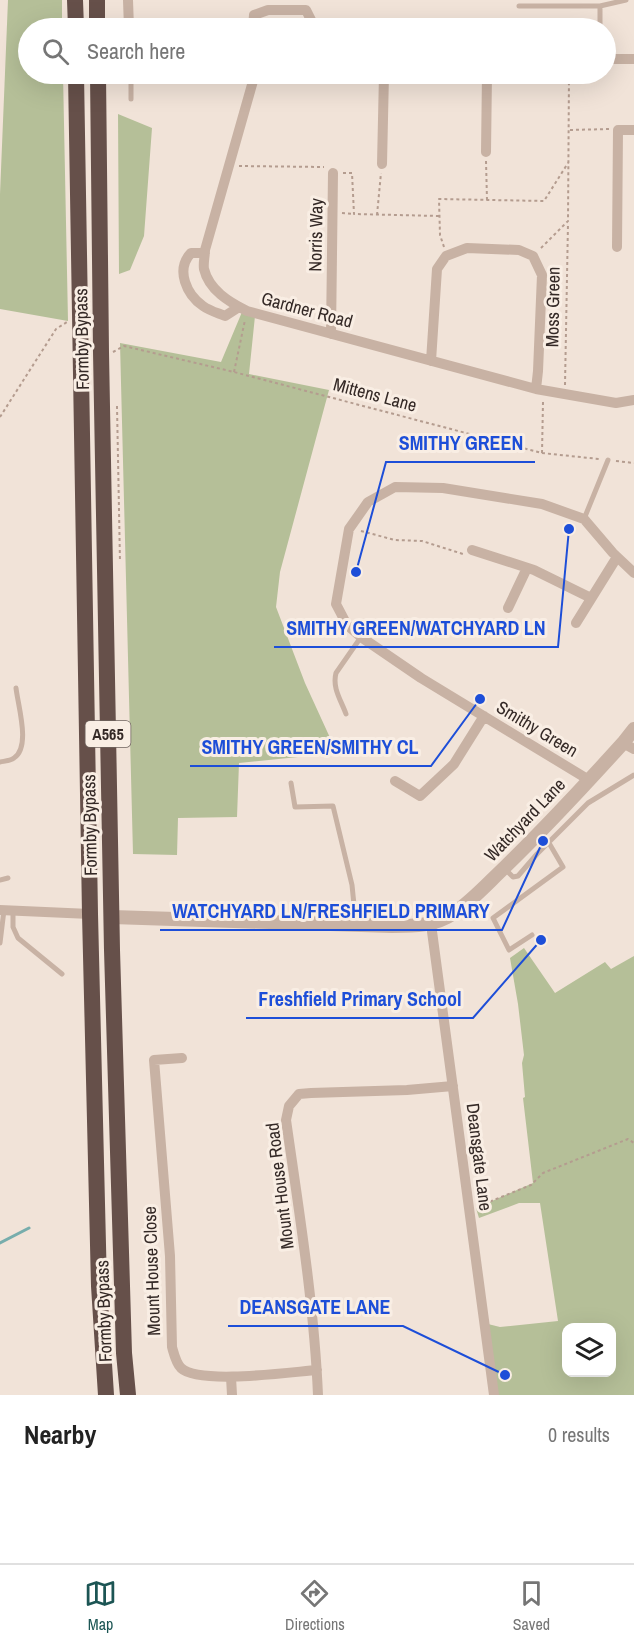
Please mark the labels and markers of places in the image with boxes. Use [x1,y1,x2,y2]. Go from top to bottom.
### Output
callout: SMITHY GREEN [386,424,535,462]
callout: SMITHY GREEN/WATCHYARD LN [274,609,558,647]
callout: SMITHY GREEN/SMITHY CL [190,728,431,766]
callout: WATCHYARD LN/FRESHFIELD PRIMARY [160,892,502,930]
callout: Freshfield Primary School [246,980,473,1018]
callout: DEANSGATE LANE [228,1288,403,1326]

